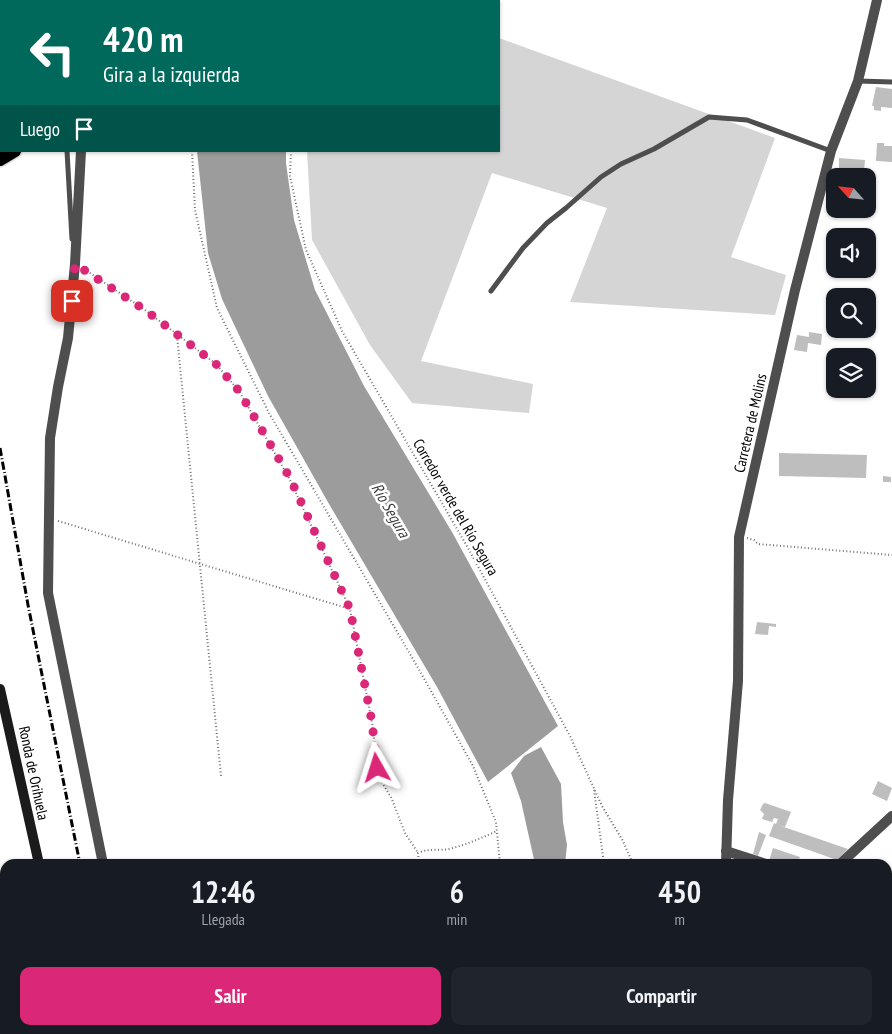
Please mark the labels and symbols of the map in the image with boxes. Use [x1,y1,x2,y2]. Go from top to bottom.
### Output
north arrow [826,168,876,218]
pin [51,280,93,322]
street label: Carretera de Molins [729,372,771,474]
street label: Corredor verde del Río Segura [409,435,503,579]
water label: Río Segura [367,479,415,542]
street label: Ronda de Orihuela [15,724,53,822]
position arrow [350,741,402,793]

